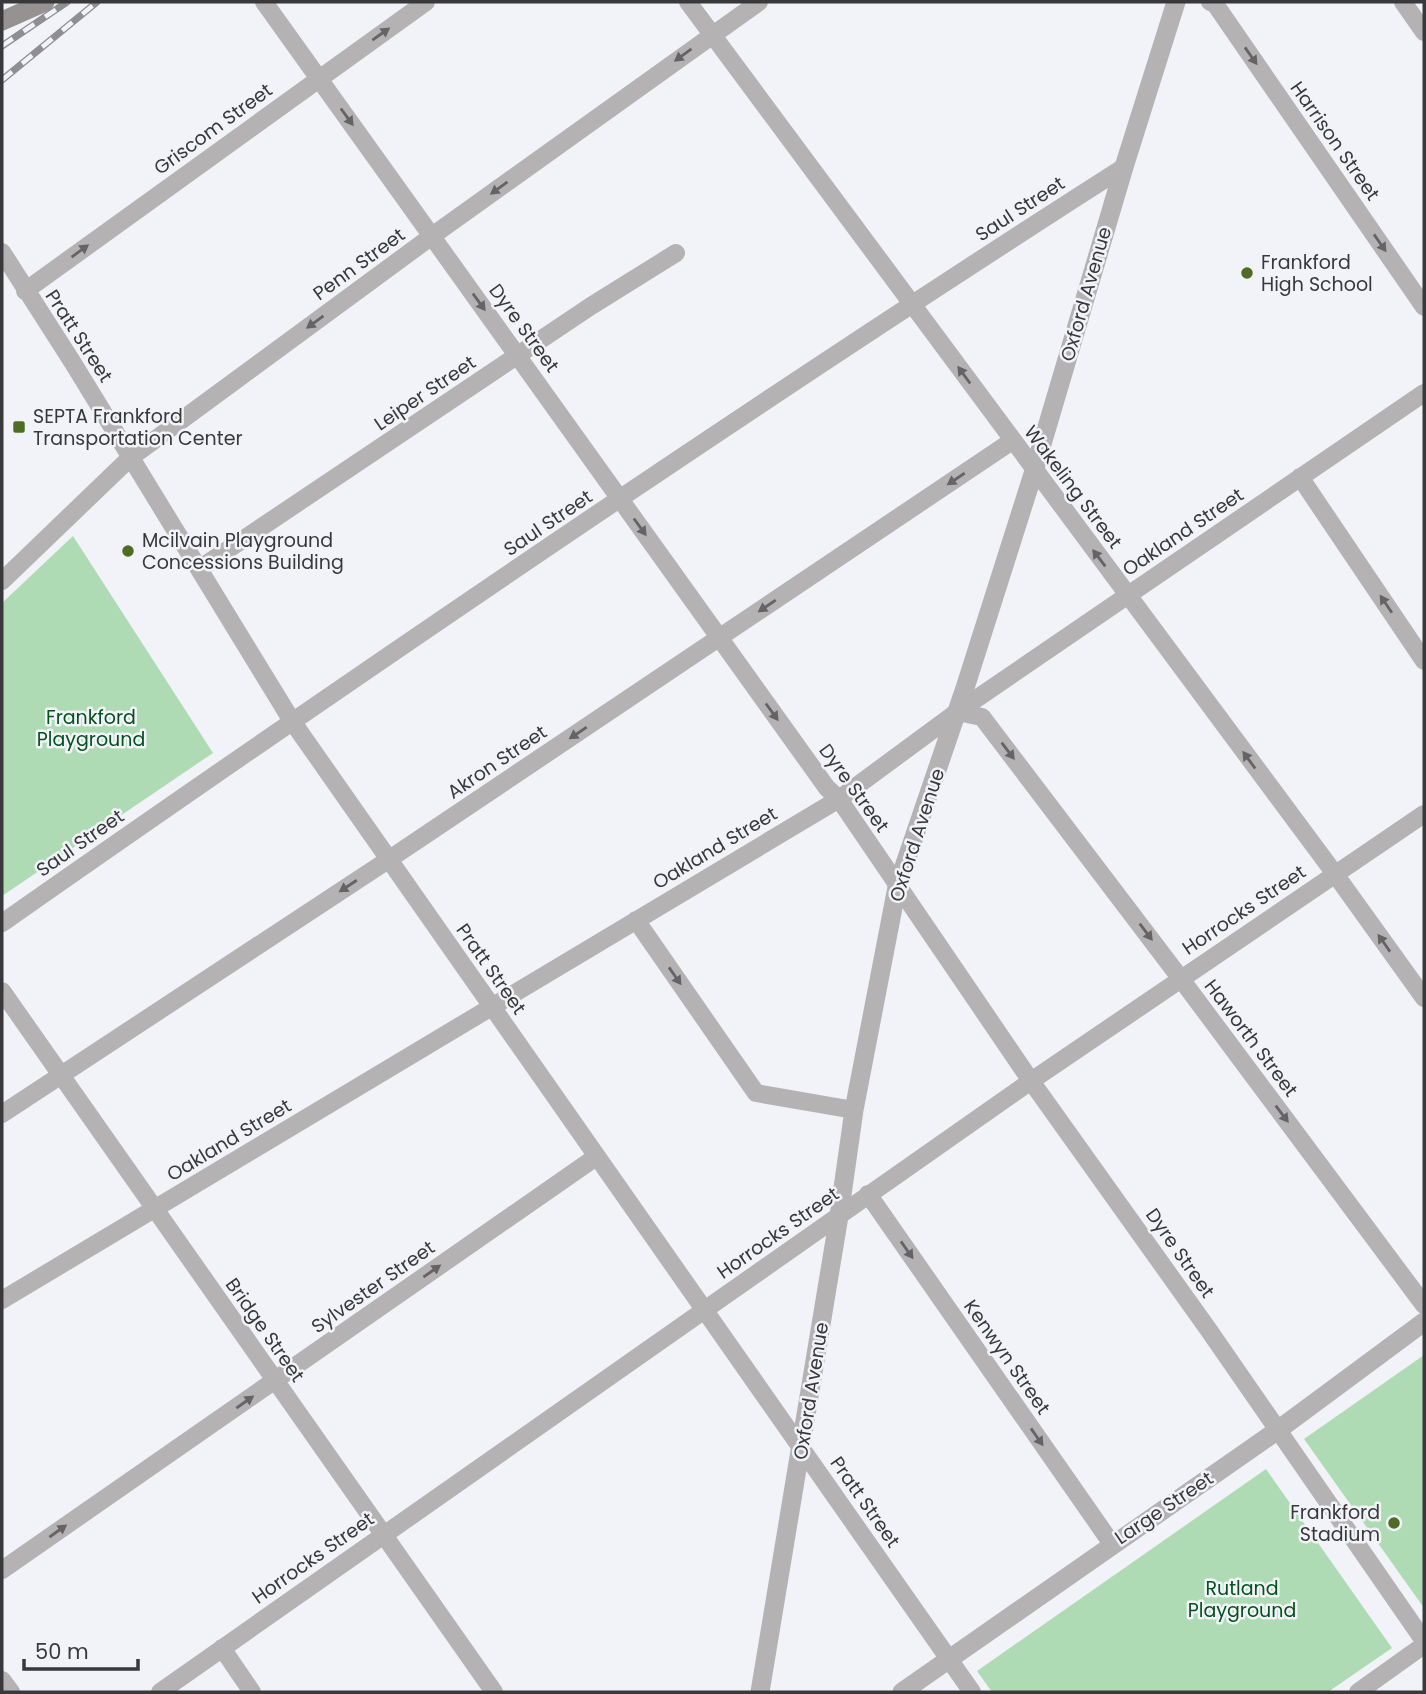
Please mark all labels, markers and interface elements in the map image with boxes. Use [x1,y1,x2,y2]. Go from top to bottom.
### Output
one-way arrow [372,27,390,41]
one-way arrow [1244,47,1258,65]
one-way arrow [674,48,692,62]
street label: Harrison Street [1284,76,1386,206]
street label: Griscom Street [148,77,278,181]
one-way arrow [340,108,354,126]
street label: Saul Street [970,170,1070,248]
one-way arrow [490,181,508,195]
street label: Penn Street [307,221,411,307]
street label: Oxford Avenue [1054,224,1118,364]
one-way arrow [1373,234,1387,252]
one-way arrow [71,244,89,258]
place label: Frankford High School [1261,249,1373,298]
marker: Frankford High School [1239,265,1255,281]
street label: Dyre Street [483,278,565,378]
street label: Pratt Street [39,284,119,388]
one-way arrow [472,293,486,311]
one-way arrow [306,315,324,329]
street label: Leiper Street [369,349,481,437]
one-way arrow [957,366,971,384]
place label: SEPTA Frankford Transportation Center [33,403,243,452]
marker: SEPTA Frankford Transportation Center [11,419,27,435]
street label: Wakeling Street [1018,420,1128,554]
one-way arrow [947,472,965,486]
street label: Oakland Street [1117,481,1249,583]
street label: Saul Street [498,483,598,563]
one-way arrow [633,518,647,536]
place label: Mcilvain Playground Concessions Building [142,527,344,576]
marker: Mcilvain Playground Concessions Building [120,543,136,559]
one-way arrow [1092,549,1107,567]
one-way arrow [1379,595,1393,613]
one-way arrow [758,599,776,613]
one-way arrow [765,703,779,721]
park label: Frankford Playground [37,704,145,753]
street label: Akron Street [442,719,552,805]
one-way arrow [569,726,587,740]
street label: Dyre Street [813,738,895,838]
one-way arrow [1001,742,1015,761]
one-way arrow [1243,751,1257,769]
street label: Oxford Avenue [883,765,951,905]
street label: Oakland Street [648,800,782,896]
street label: Saul Street [31,803,129,883]
street label: Horrocks Street [1177,859,1311,961]
one-way arrow [339,880,358,893]
street label: Pratt Street [450,918,532,1020]
one-way arrow [1138,923,1153,941]
one-way arrow [1377,934,1391,952]
one-way arrow [668,967,682,985]
street label: Haworth Street [1198,974,1304,1102]
street label: Oakland Street [162,1092,296,1188]
one-way arrow [1275,1105,1289,1124]
street label: Horrocks Street [711,1181,845,1285]
street label: Dyre Street [1139,1203,1221,1303]
street label: Sylvester Street [306,1234,440,1340]
one-way arrow [900,1241,914,1259]
one-way arrow [423,1264,441,1278]
street label: Bridge Street [219,1272,311,1388]
street label: Kenwyn Street [957,1294,1057,1420]
street label: Oxford Avenue [787,1320,835,1462]
one-way arrow [236,1395,254,1409]
one-way arrow [1030,1428,1044,1446]
street label: Pratt Street [824,1451,906,1553]
street label: Large Street [1109,1465,1219,1551]
place label: Frankford Stadium [1290,1499,1380,1548]
street label: Horrocks Street [246,1506,380,1610]
marker: Frankford Stadium [1386,1515,1402,1531]
one-way arrow [49,1524,67,1538]
park label: Rutland Playground [1188,1575,1296,1624]
scale bar [24,1628,138,1672]
text: 50 m [35,1637,89,1666]

